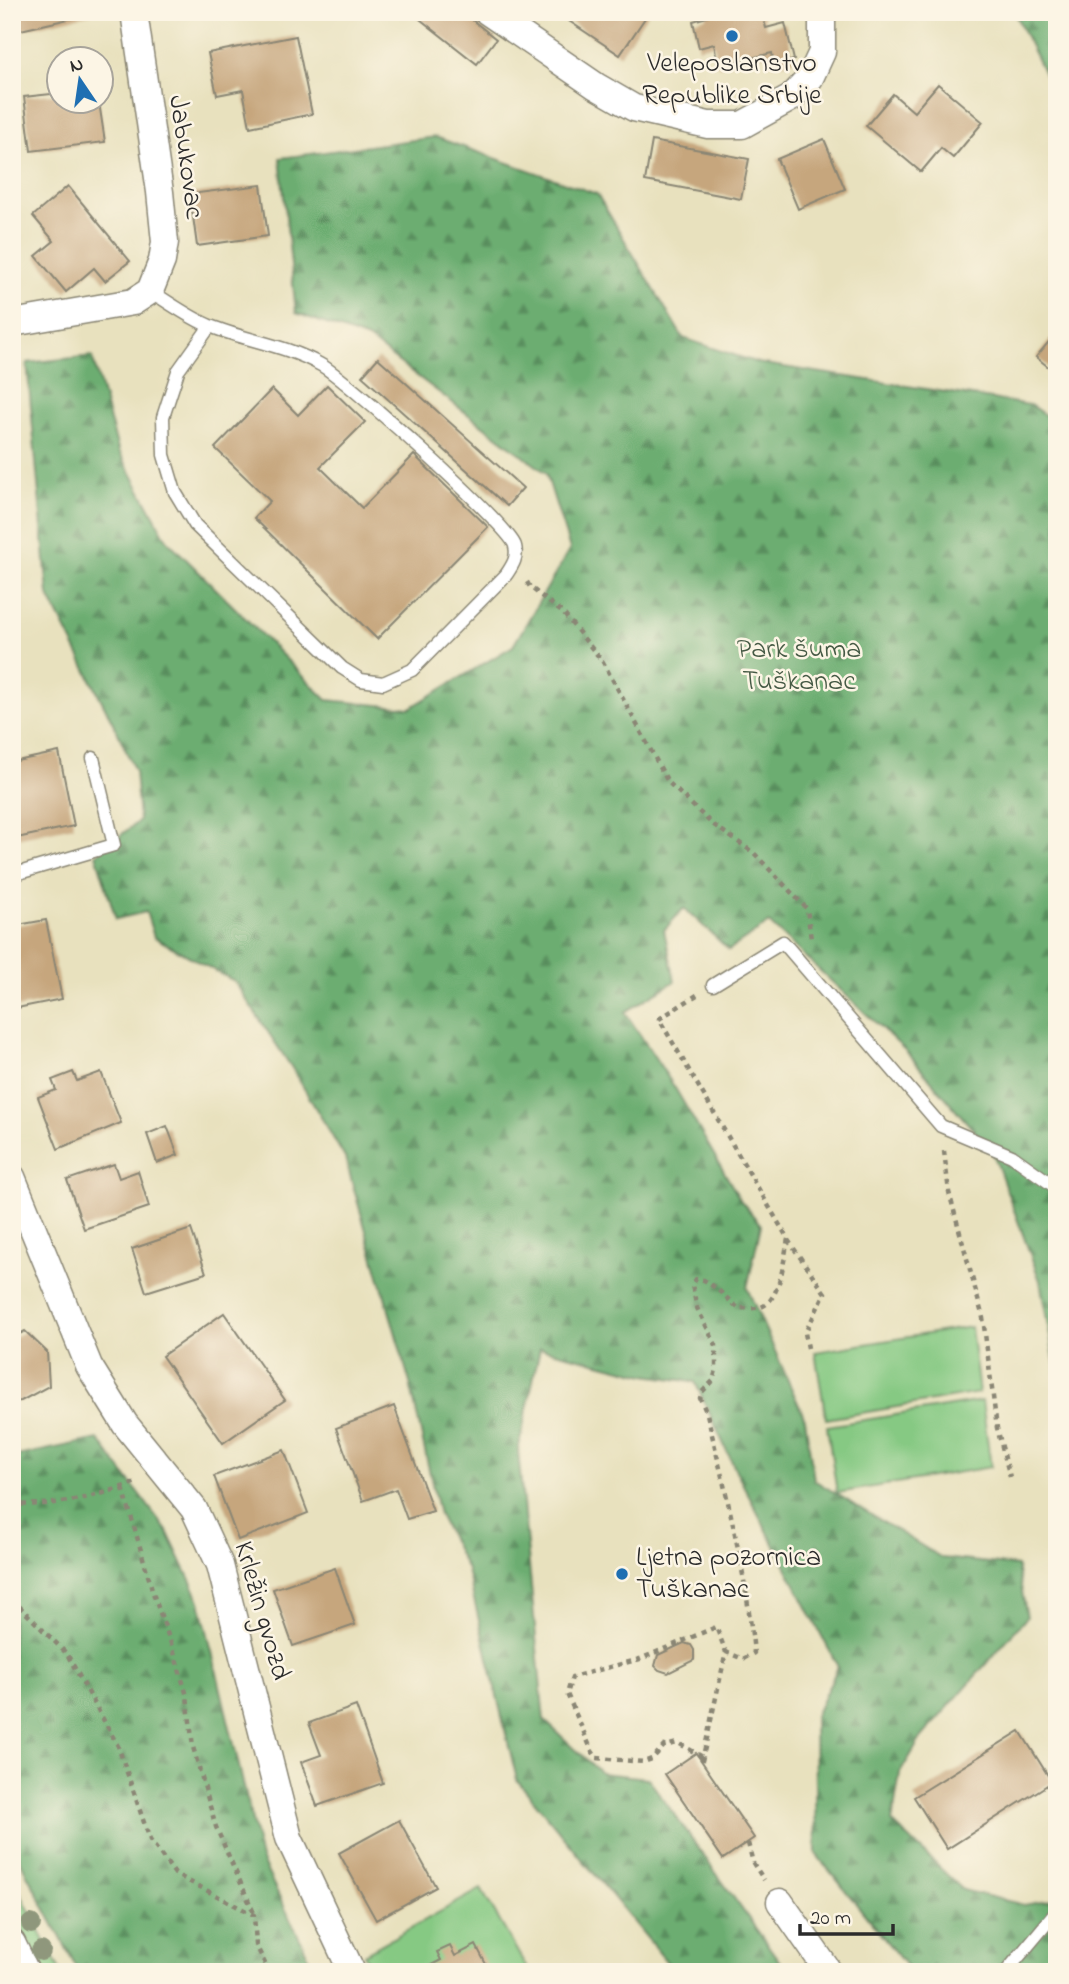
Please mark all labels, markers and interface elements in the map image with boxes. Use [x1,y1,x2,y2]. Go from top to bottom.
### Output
marker: Veleposlanstvo Republike Srbije [724,28,740,44]
place label: Veleposlanstvo Republike Srbije [642,44,822,117]
north arrow [46,46,116,116]
text: N [67,51,86,80]
street label: Jabukovac [156,92,214,222]
park label: Park šuma Tuškanac [737,630,861,703]
street label: Krležin gvozd [222,1537,300,1685]
place label: Ljetna pozornica Tuškanac [636,1538,821,1611]
marker: Ljetna pozornica Tuškanac [614,1566,630,1582]
scale bar [800,1893,892,1937]
text: 20 m [810,1904,851,1934]

